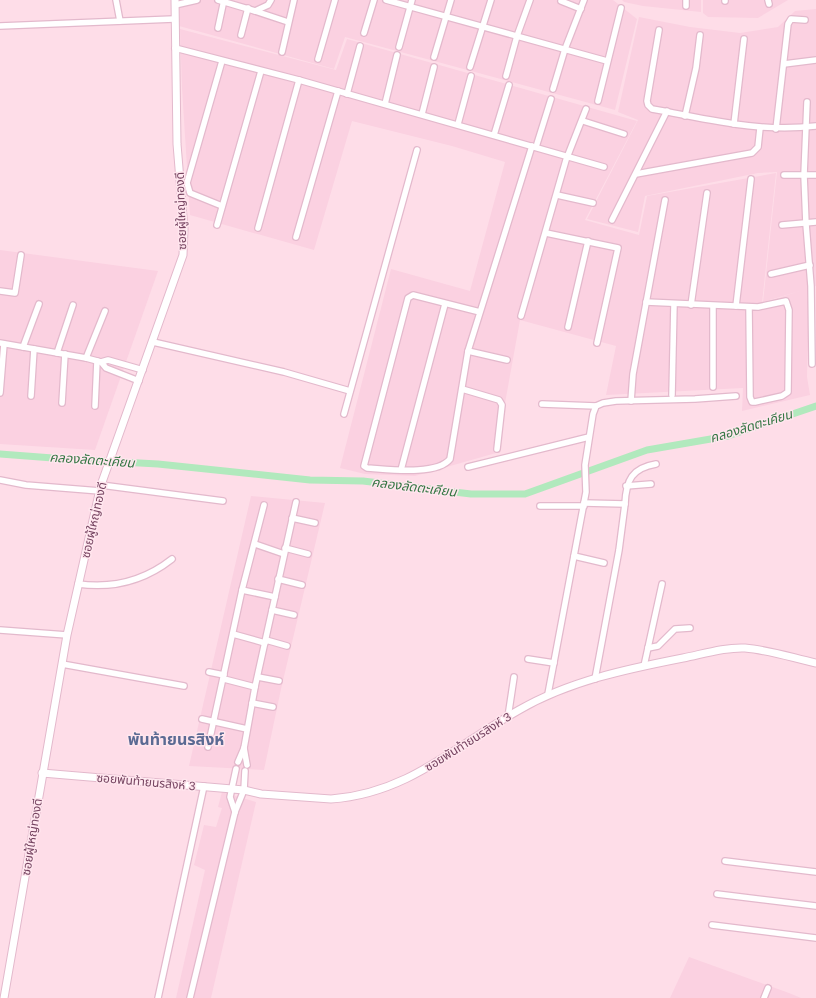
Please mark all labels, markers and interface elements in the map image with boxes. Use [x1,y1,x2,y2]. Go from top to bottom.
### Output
street label: ซอยผู้ใหญ่ทองดี [173,172,189,250]
water label: คลองลัดตะเคียน [708,406,795,446]
water label: คลองลัดตะเคียน [49,450,136,471]
water label: คลองลัดตะเคียน [371,474,458,500]
street label: ซอยผู้ใหญ่ทองดี [78,480,110,560]
street label: ซอยพันท้ายนรสิงห์ 3 [422,710,514,774]
district label: พันท้ายนรสิงห์ [128,731,224,748]
street label: ซอยพันท้ายนรสิงห์ 3 [96,771,196,793]
street label: ซอยผู้ใหญ่ทองดี [19,797,45,877]

